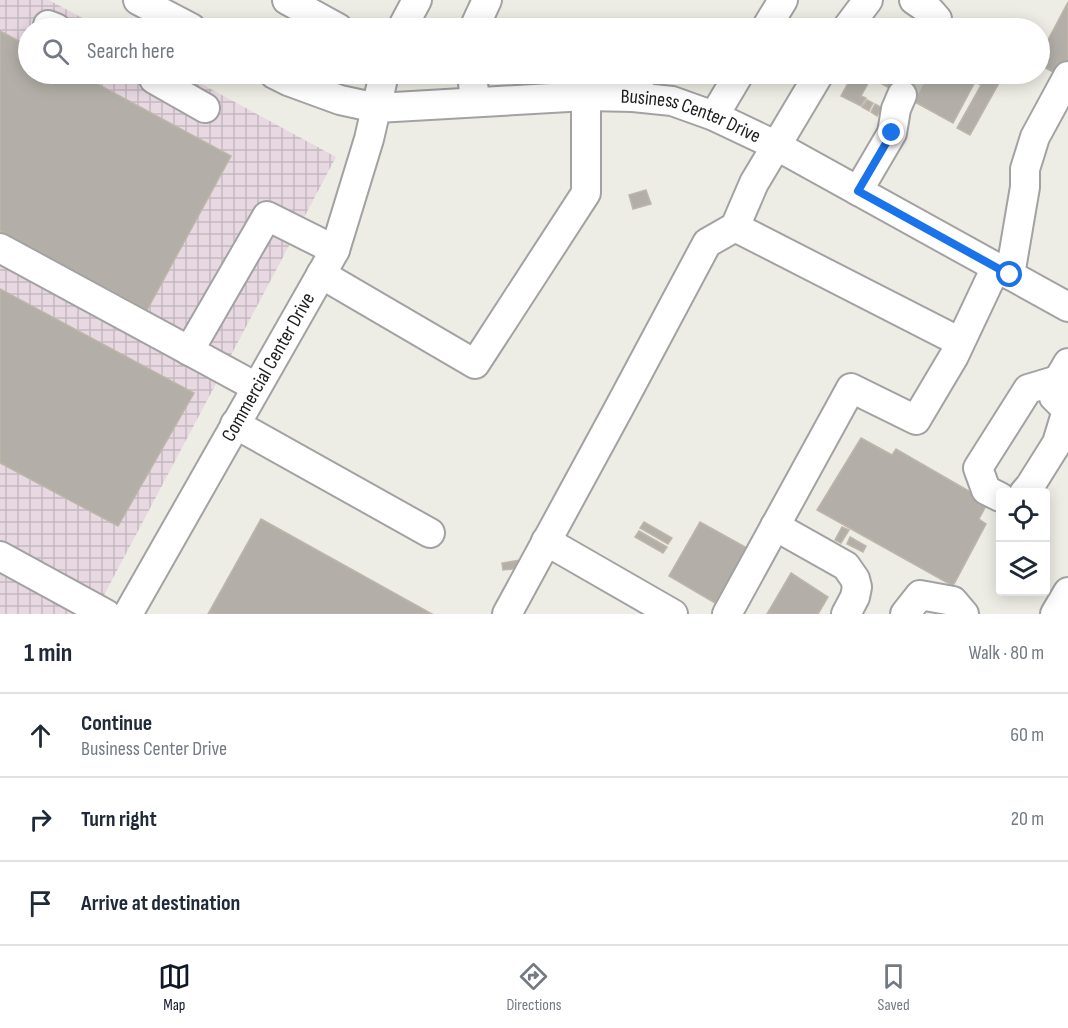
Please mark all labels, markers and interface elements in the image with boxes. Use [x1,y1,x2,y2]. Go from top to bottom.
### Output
search box [18,18,1050,84]
icon: search [39,35,72,68]
text: Search here [87,38,174,65]
street label: Business Center Drive [620,85,764,148]
route end [878,119,904,145]
route start [996,261,1022,287]
street label: Commercial Center Drive [217,288,320,446]
map controls [996,488,1050,596]
button: locate [996,488,1050,542]
button: layers [996,542,1050,596]
text: 1 min [24,638,72,669]
text: Walk · 80 m [968,641,1044,665]
text: Continue [81,710,152,737]
icon: ahead [24,719,57,752]
text: 60 m [1010,723,1044,747]
text: Business Center Drive [81,737,227,761]
icon: right [24,803,57,836]
text: Turn right [81,806,157,833]
text: 20 m [1011,807,1044,831]
icon: arrive [24,887,57,920]
text: Arrive at destination [81,890,240,917]
tab: Map [158,960,191,1015]
tab: Directions [506,960,562,1015]
tab: Saved [877,960,910,1015]

